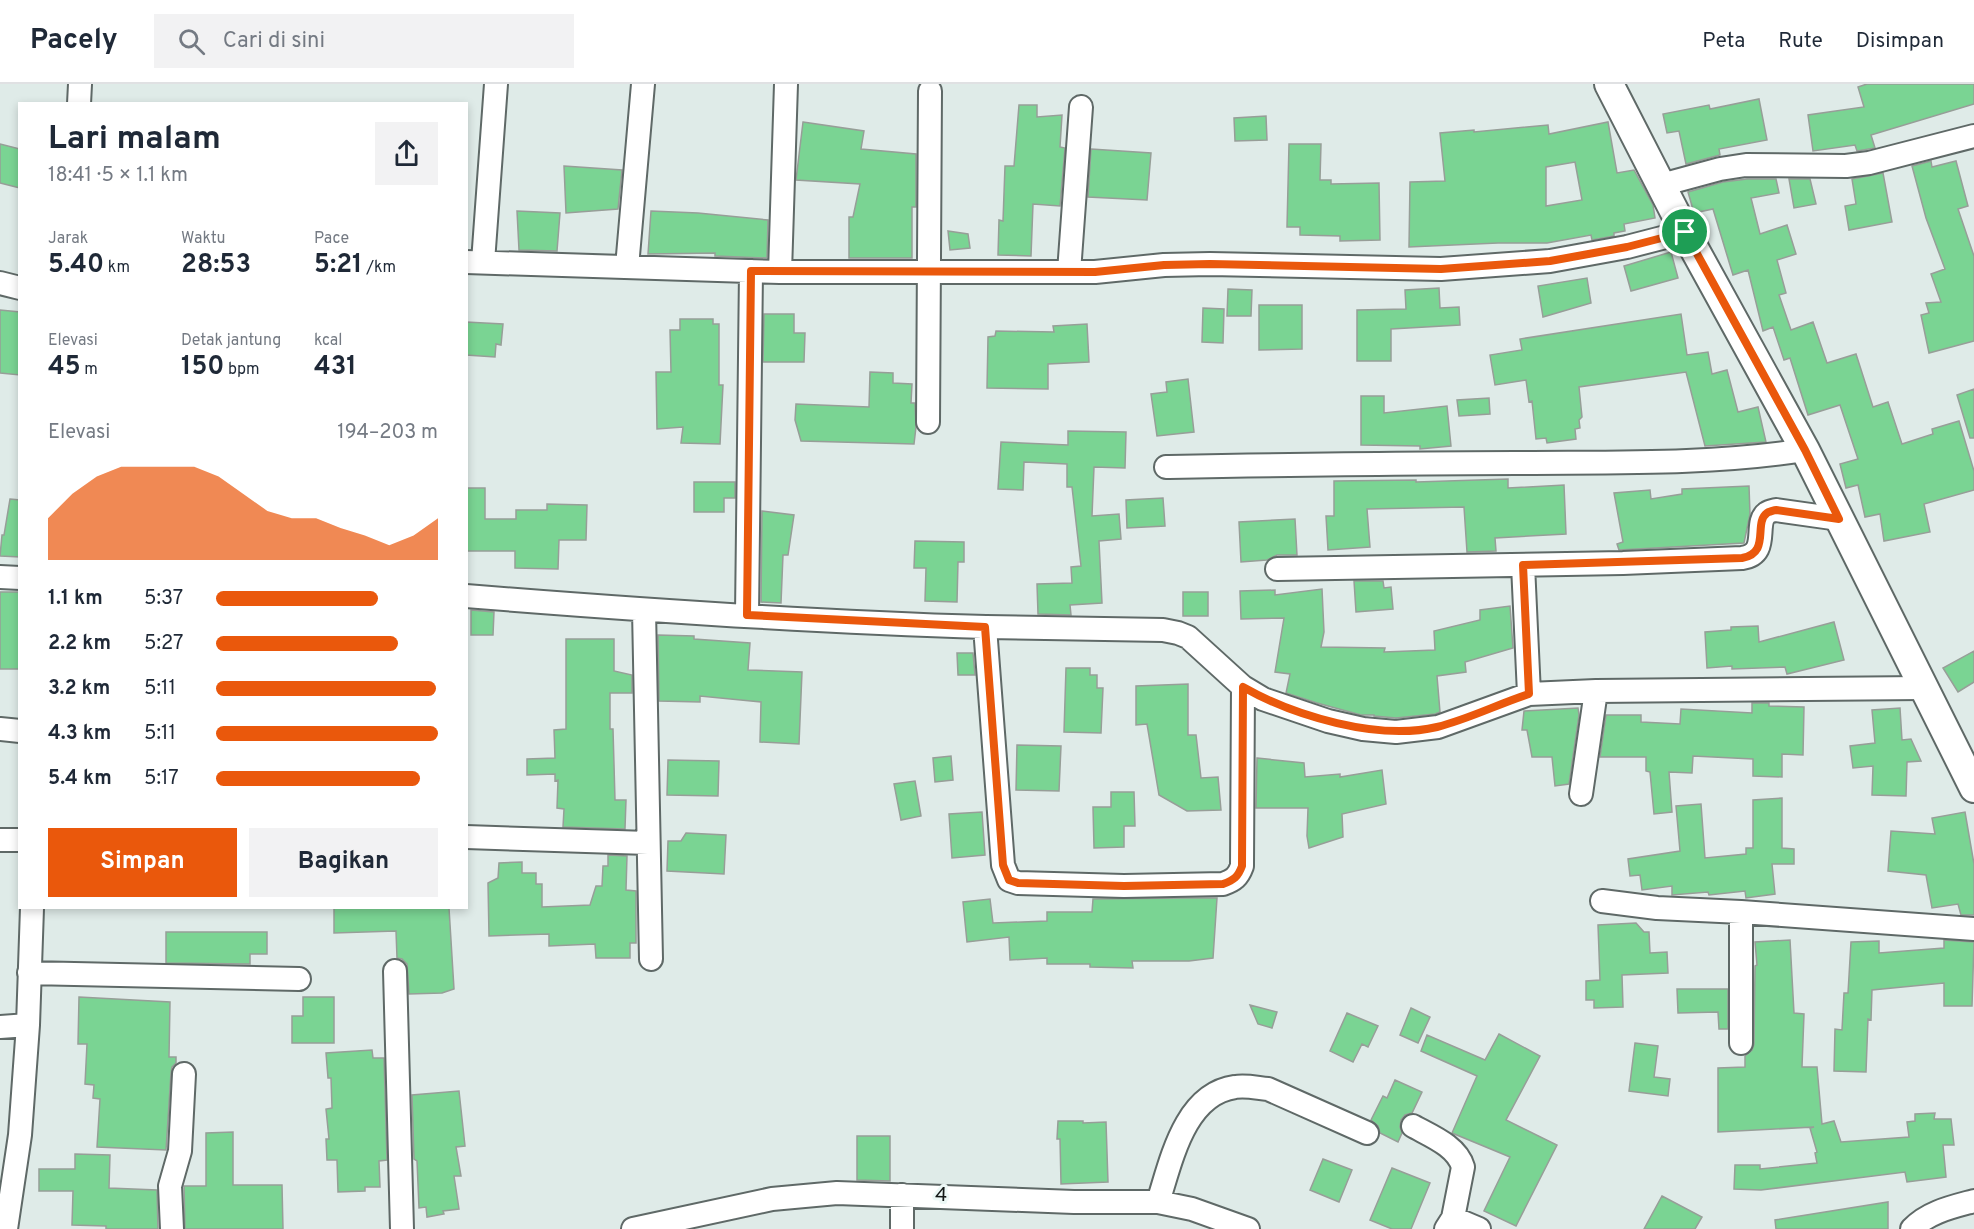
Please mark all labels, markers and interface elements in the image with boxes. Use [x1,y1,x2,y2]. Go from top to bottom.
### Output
search box [154,14,574,68]
text: Pacely [30,23,118,59]
icon: search [175,25,208,58]
text: Cari di sini [223,28,325,55]
text: Peta [1702,28,1745,55]
text: Rute [1778,28,1823,55]
text: Disimpan [1856,28,1944,55]
text: Lari malam [48,119,221,161]
button: share [375,122,438,185]
text: 18:41 · 5 × 1.1 km [48,163,188,189]
pin [1659,206,1710,257]
icon: arrive [1668,215,1701,248]
text: Jarak [48,229,88,249]
text: Waktu [181,229,225,249]
text: Pace [314,229,349,249]
text: 5.40 [48,249,104,282]
text: 28:53 [181,249,251,282]
text: 5:21 [314,249,363,282]
text: km [104,258,130,278]
text: /km [363,258,396,278]
text: Elevasi [48,331,98,351]
text: Detak jantung [181,331,281,351]
text: kcal [314,331,342,351]
text: 45 [48,351,81,384]
text: 150 [181,351,224,384]
text: 431 [314,351,357,384]
text: m [81,360,98,380]
text: bpm [224,360,260,380]
text: Elevasi [48,420,110,446]
text: 194–203 m [337,420,438,446]
text: 1.1 km [48,586,103,612]
text: 5:37 [144,586,183,612]
text: 2.2 km [48,631,111,657]
text: 5:27 [144,631,183,657]
text: 3.2 km [48,676,110,702]
text: 5:11 [144,676,176,702]
text: 4.3 km [48,721,111,747]
text: 5:11 [144,721,176,747]
text: 5.4 km [48,766,112,792]
text: 5:17 [144,766,179,792]
button: Simpan [48,828,237,897]
button: Bagikan [249,828,438,897]
street label: 4 [934,1183,948,1209]

